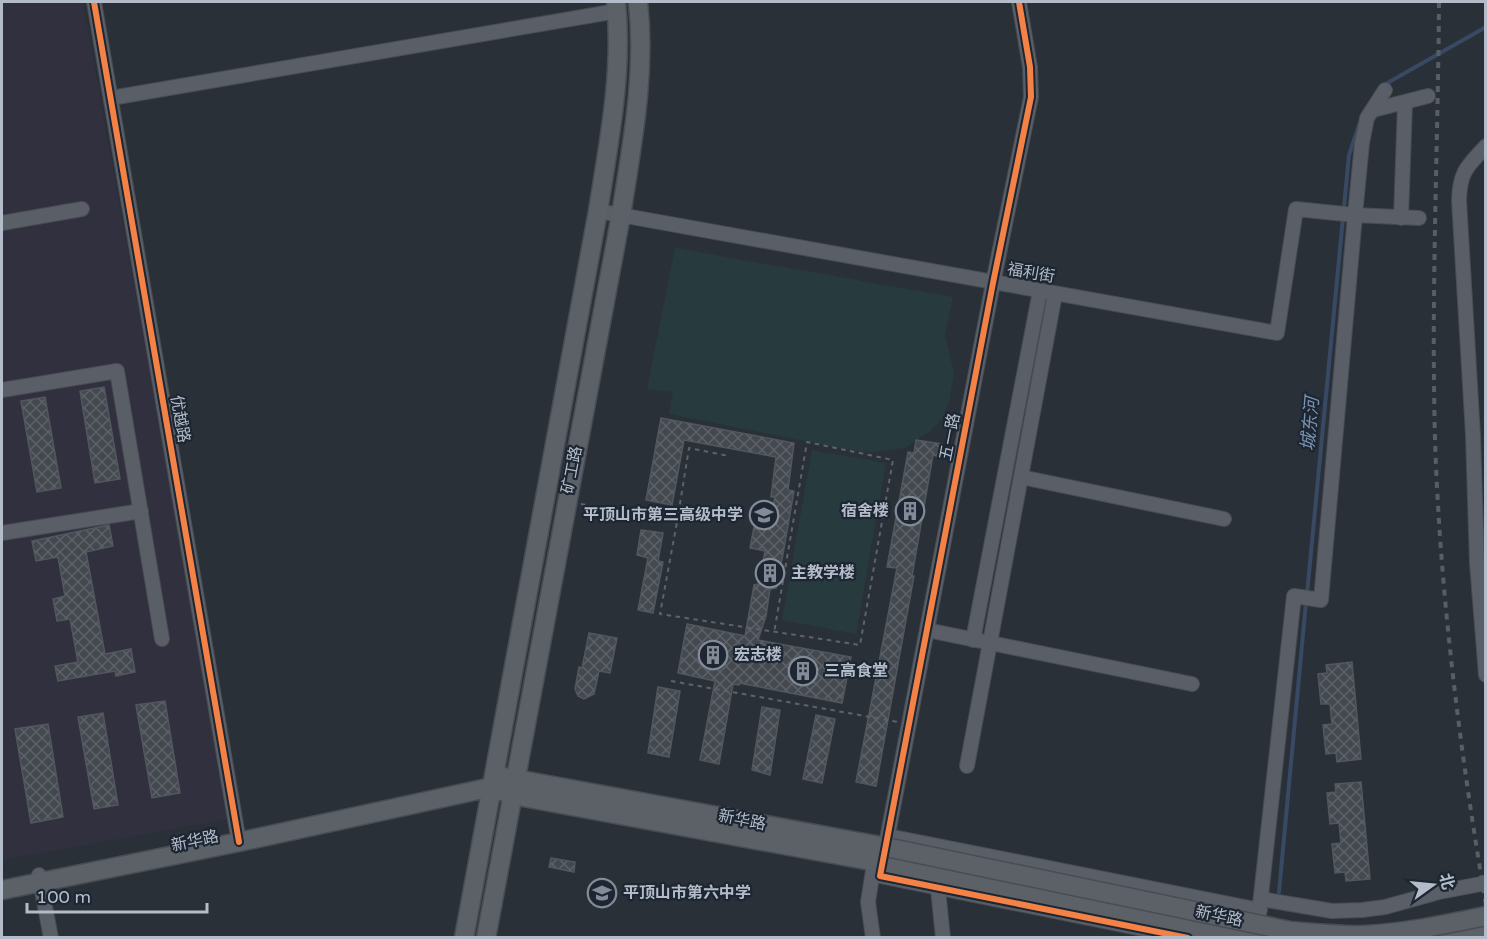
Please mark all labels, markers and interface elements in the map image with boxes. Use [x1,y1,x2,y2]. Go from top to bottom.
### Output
street label: 福利街 [1006,259,1056,287]
water label: 城东河 [1297,393,1324,452]
street label: 优越路 [166,394,194,444]
street label: 五一路 [936,412,964,462]
street label: 矿工路 [558,445,586,495]
building icon: 宿舍楼 [894,495,926,527]
school or university icon: 平顶山市第三高级中学 [748,499,780,531]
place label: 宿舍楼 [841,501,889,521]
place label: 平顶山市第三高级中学 [583,505,743,525]
building icon: 主教学楼 [754,557,786,589]
place label: 主教学楼 [791,563,855,583]
building icon: 宏志楼 [697,639,729,671]
place label: 宏志楼 [734,645,782,665]
building icon: 三高食堂 [787,655,819,687]
place label: 三高食堂 [824,661,888,681]
street label: 新华路 [717,806,767,834]
street label: 新华路 [169,826,221,856]
north arrow [1403,855,1463,915]
text: 北 [1435,871,1458,892]
scale bar [27,876,207,914]
school or university icon: 平顶山市第六中学 [586,877,618,909]
place label: 平顶山市第六中学 [623,883,751,903]
text: 100 m [36,886,91,908]
street label: 新华路 [1193,901,1245,931]

